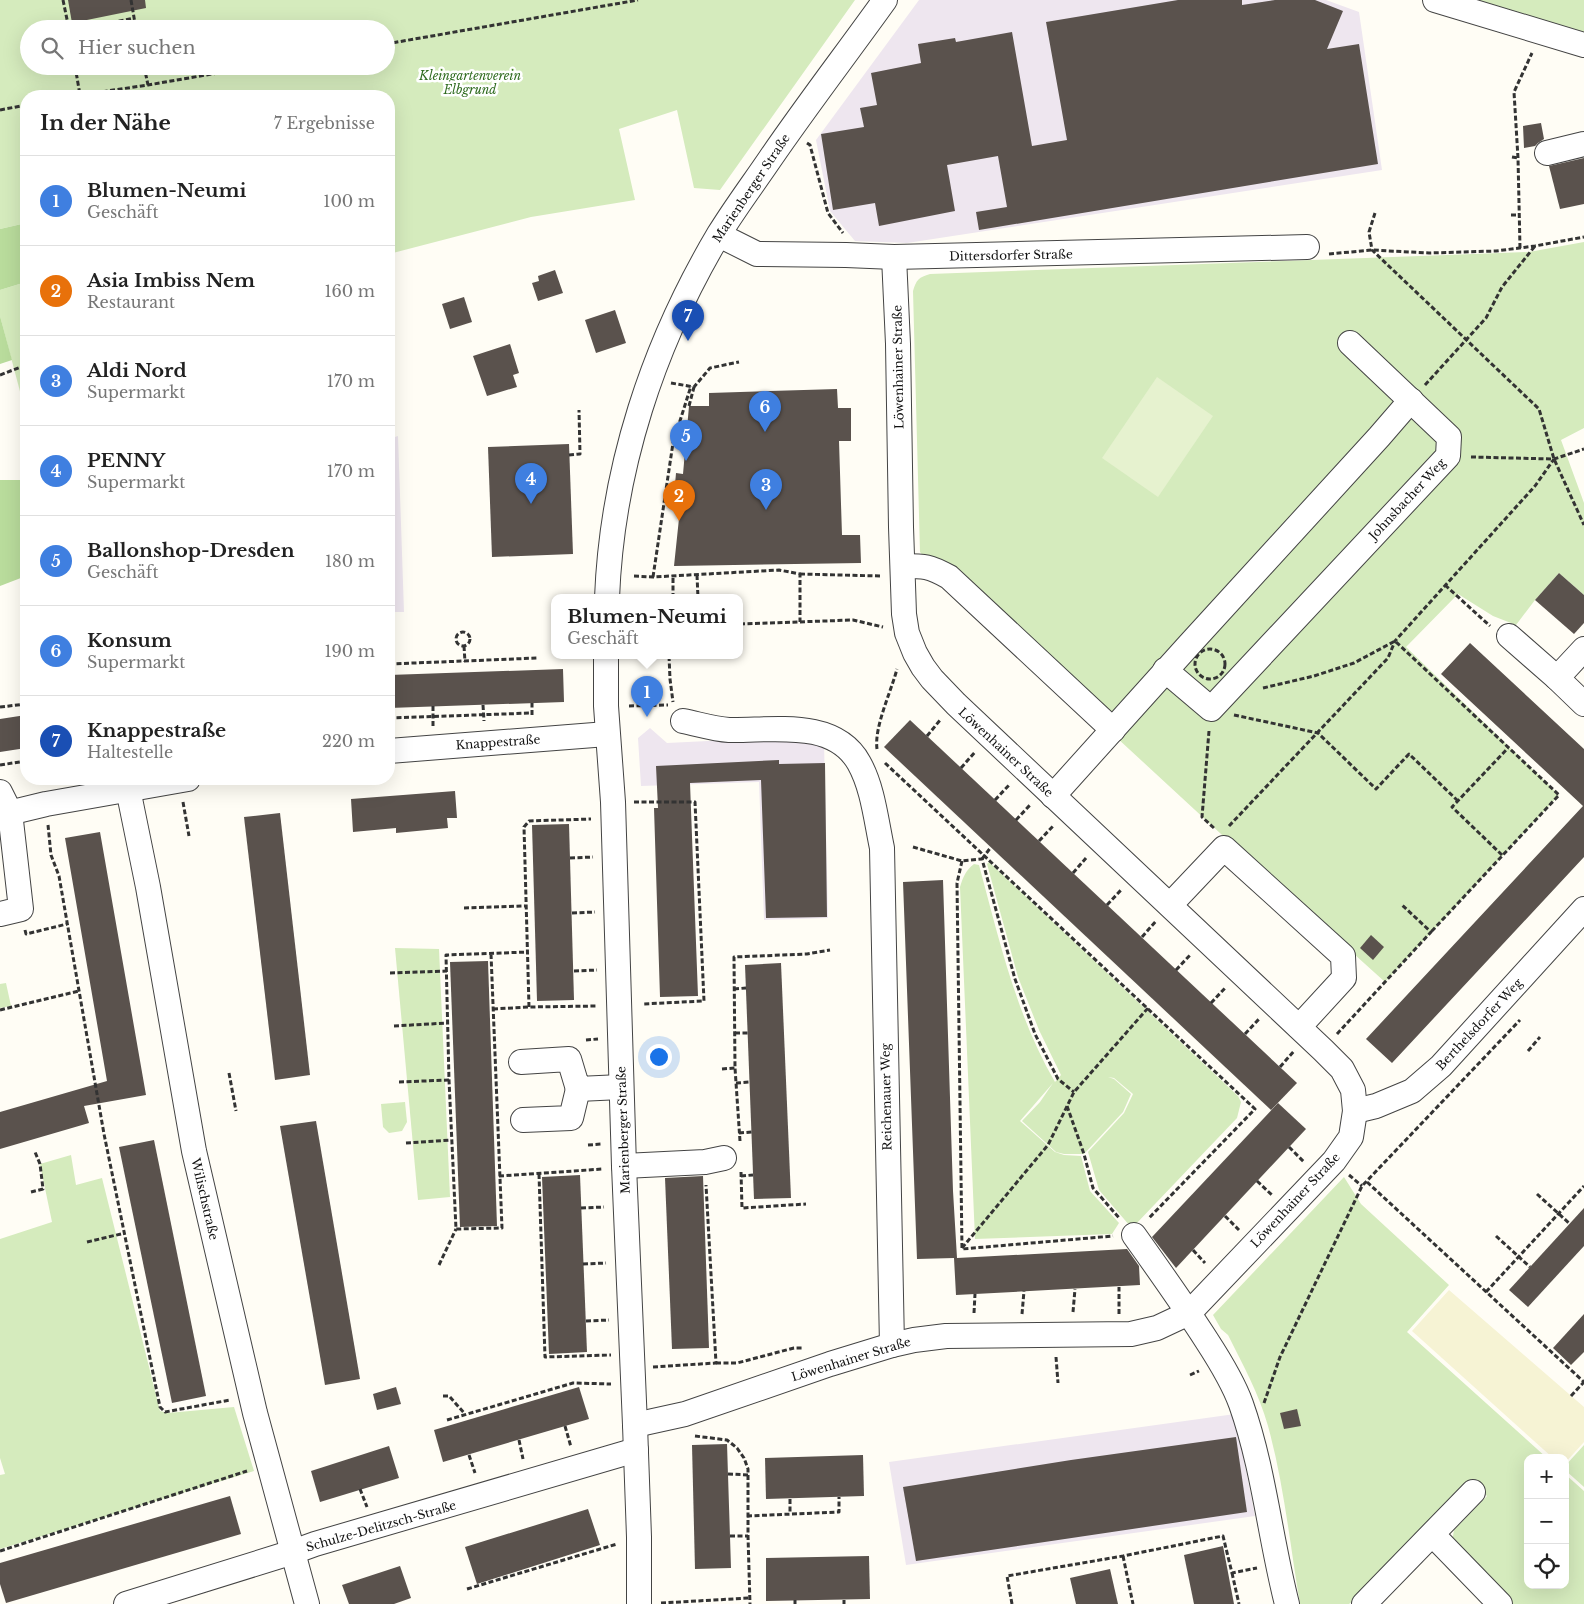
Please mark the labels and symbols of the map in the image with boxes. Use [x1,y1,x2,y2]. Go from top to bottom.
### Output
park label: Kleingartenverein Elbgrund [418,68,521,97]
street label: Marienberger Straße [709,131,793,245]
street label: Dittersdorfer Straße [949,246,1073,264]
pin: 7 [672,300,704,341]
street label: Löwenhainer Straße [889,305,907,429]
pin: 6 [749,391,781,432]
pin: 5 [670,420,702,461]
street label: Johnsbacher Weg [1364,455,1449,544]
pin: 4 [515,463,547,504]
pin: 3 [750,469,782,510]
pin: 2 [663,480,695,521]
pin: 1 [631,676,663,717]
street label: Löwenhainer Straße [955,704,1057,800]
street label: Knappestraße [455,732,541,752]
street label: Berthelsdorfer Weg [1433,974,1526,1073]
street label: Reichenauer Weg [878,1042,894,1151]
your location [646,1044,672,1070]
street label: Marienberger Straße [613,1066,633,1194]
street label: Löwenhainer Straße [1247,1149,1343,1251]
street label: Wilischstraße [188,1156,222,1242]
street label: Löwenhainer Straße [789,1334,913,1384]
street label: Schulze-Delitzsch-Straße [304,1497,458,1555]

